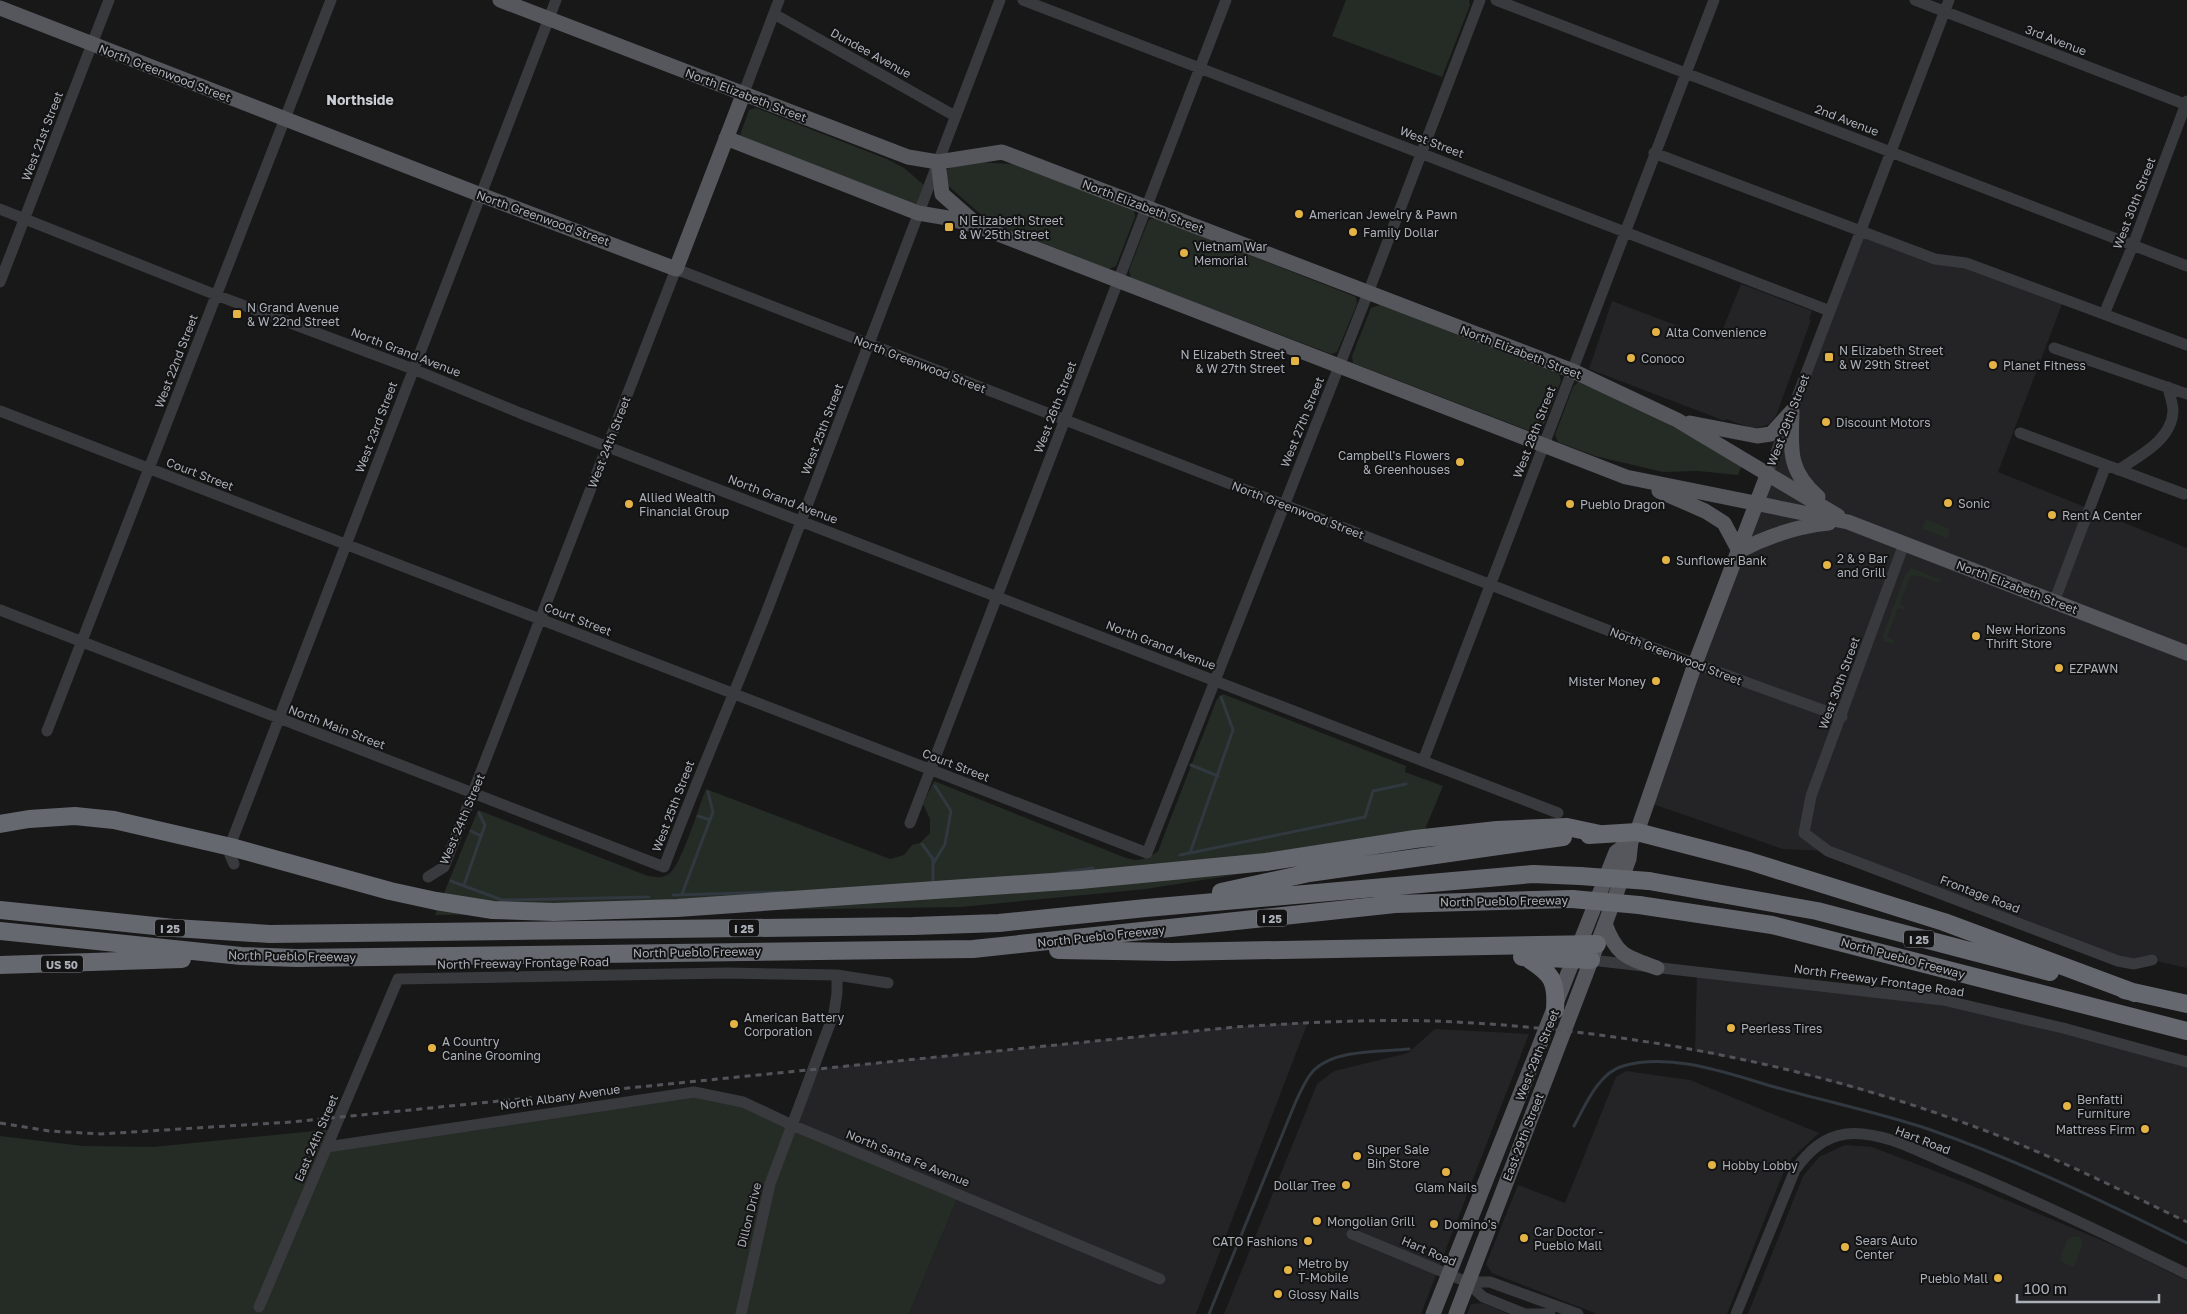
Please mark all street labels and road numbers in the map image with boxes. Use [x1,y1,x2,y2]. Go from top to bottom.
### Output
street label: 3rd Avenue [2023,21,2089,59]
street label: Dundee Avenue [828,25,914,81]
street label: North Greenwood Street [97,41,233,105]
street label: North Elizabeth Street [683,65,809,125]
street label: West 21st Street [18,89,66,183]
street label: 2nd Avenue [1813,101,1881,139]
street label: West Street [1398,123,1466,161]
street label: West 30th Street [2110,155,2159,251]
street label: North Elizabeth Street [1080,176,1206,236]
street label: North Greenwood Street [474,187,612,249]
street label: West 22nd Street [151,312,201,410]
street label: North Elizabeth Street [1458,322,1584,382]
street label: North Grand Avenue [349,324,463,380]
street label: North Greenwood Street [852,332,988,396]
street label: West 26th Street [1031,359,1079,455]
street label: West 29th Street [1764,372,1812,468]
street label: West 27th Street [1277,374,1327,469]
street label: West 23rd Street [352,379,400,475]
street label: West 25th Street [798,381,846,477]
street label: West 28th Street [1510,384,1558,480]
street label: West 24th Street [585,394,633,490]
street label: Court Street [164,454,236,494]
street label: North Grand Avenue [726,471,840,527]
street label: North Greenwood Street [1230,478,1366,542]
street label: North Elizabeth Street [1954,557,2080,617]
street label: Court Street [542,599,614,639]
street label: North Grand Avenue [1104,617,1218,673]
street label: North Greenwood Street [1608,624,1744,688]
street label: West 30th Street [1815,635,1863,731]
street label: North Main Street [286,702,388,752]
street label: Court Street [920,745,992,785]
street label: West 25th Street [649,758,697,854]
street label: West 24th Street [436,771,488,867]
street label: Frontage Road [1938,872,2022,916]
street label: North Pueblo Freeway [1440,892,1568,910]
road number: I 25 [1257,910,1287,926]
road number: I 25 [155,920,185,936]
road number: I 25 [729,920,759,936]
street label: North Pueblo Freeway [1037,922,1166,950]
road number: I 25 [1904,931,1934,948]
street label: North Pueblo Freeway [1839,934,1967,982]
street label: North Pueblo Freeway [633,943,761,961]
street label: North Pueblo Freeway [228,947,356,965]
street label: North Freeway Frontage Road [437,954,609,972]
road number: US 50 [41,956,83,972]
street label: North Freeway Frontage Road [1793,961,1965,999]
street label: West 29th Street [1512,1007,1562,1103]
street label: North Albany Avenue [499,1081,621,1113]
street label: East 29th Street [1499,1091,1547,1183]
street label: East 24th Street [291,1092,341,1184]
street label: Hart Road [1893,1123,1953,1157]
street label: North Santa Fe Avenue [844,1126,972,1190]
street label: Dillon Drive [734,1181,764,1249]
street label: Hart Road [1399,1233,1459,1269]

